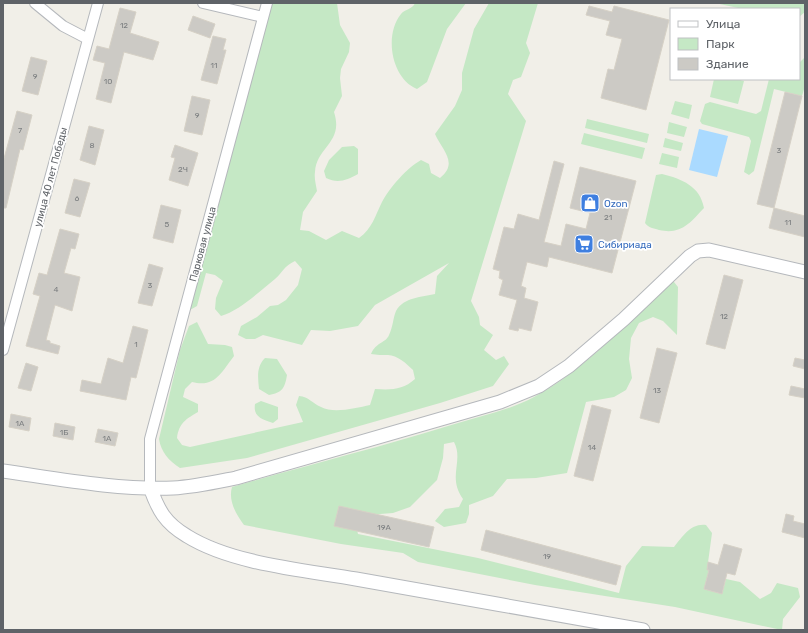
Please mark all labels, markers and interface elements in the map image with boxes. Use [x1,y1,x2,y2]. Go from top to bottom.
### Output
legend [670,8,800,80]
text: Улица [706,17,740,31]
house number: 12 [120,21,128,30]
text: Парк [706,37,735,51]
text: Здание [706,57,749,71]
house number: 11 [211,61,217,70]
house number: 9 [33,72,38,81]
house number: 10 [104,77,112,86]
house number: 9 [195,111,200,120]
house number: 7 [18,126,22,135]
street label: улица 40 лет Победы [32,126,70,228]
house number: 8 [89,141,95,150]
house number: 3 [777,146,782,155]
house number: 2Ч [178,165,188,174]
shop icon: Ozon [579,192,601,214]
house number: 6 [75,194,80,203]
place label: Ozon [604,198,628,210]
street label: Парковая улица [187,205,219,283]
house number: 21 [604,213,612,222]
house number: 11 [785,218,791,227]
house number: 5 [165,220,170,229]
supermarket icon: Сибириада [573,233,595,255]
place label: Сибириада [598,239,652,251]
house number: 3 [148,281,153,290]
house number: 4 [54,285,59,294]
house number: 12 [720,312,728,321]
house number: 1 [134,340,138,349]
house number: 13 [653,386,661,395]
house number: 1А [16,419,25,428]
house number: 1Б [60,428,68,437]
house number: 1А [103,434,112,443]
house number: 14 [588,443,596,452]
house number: 19А [377,523,391,532]
house number: 19 [543,552,551,561]

